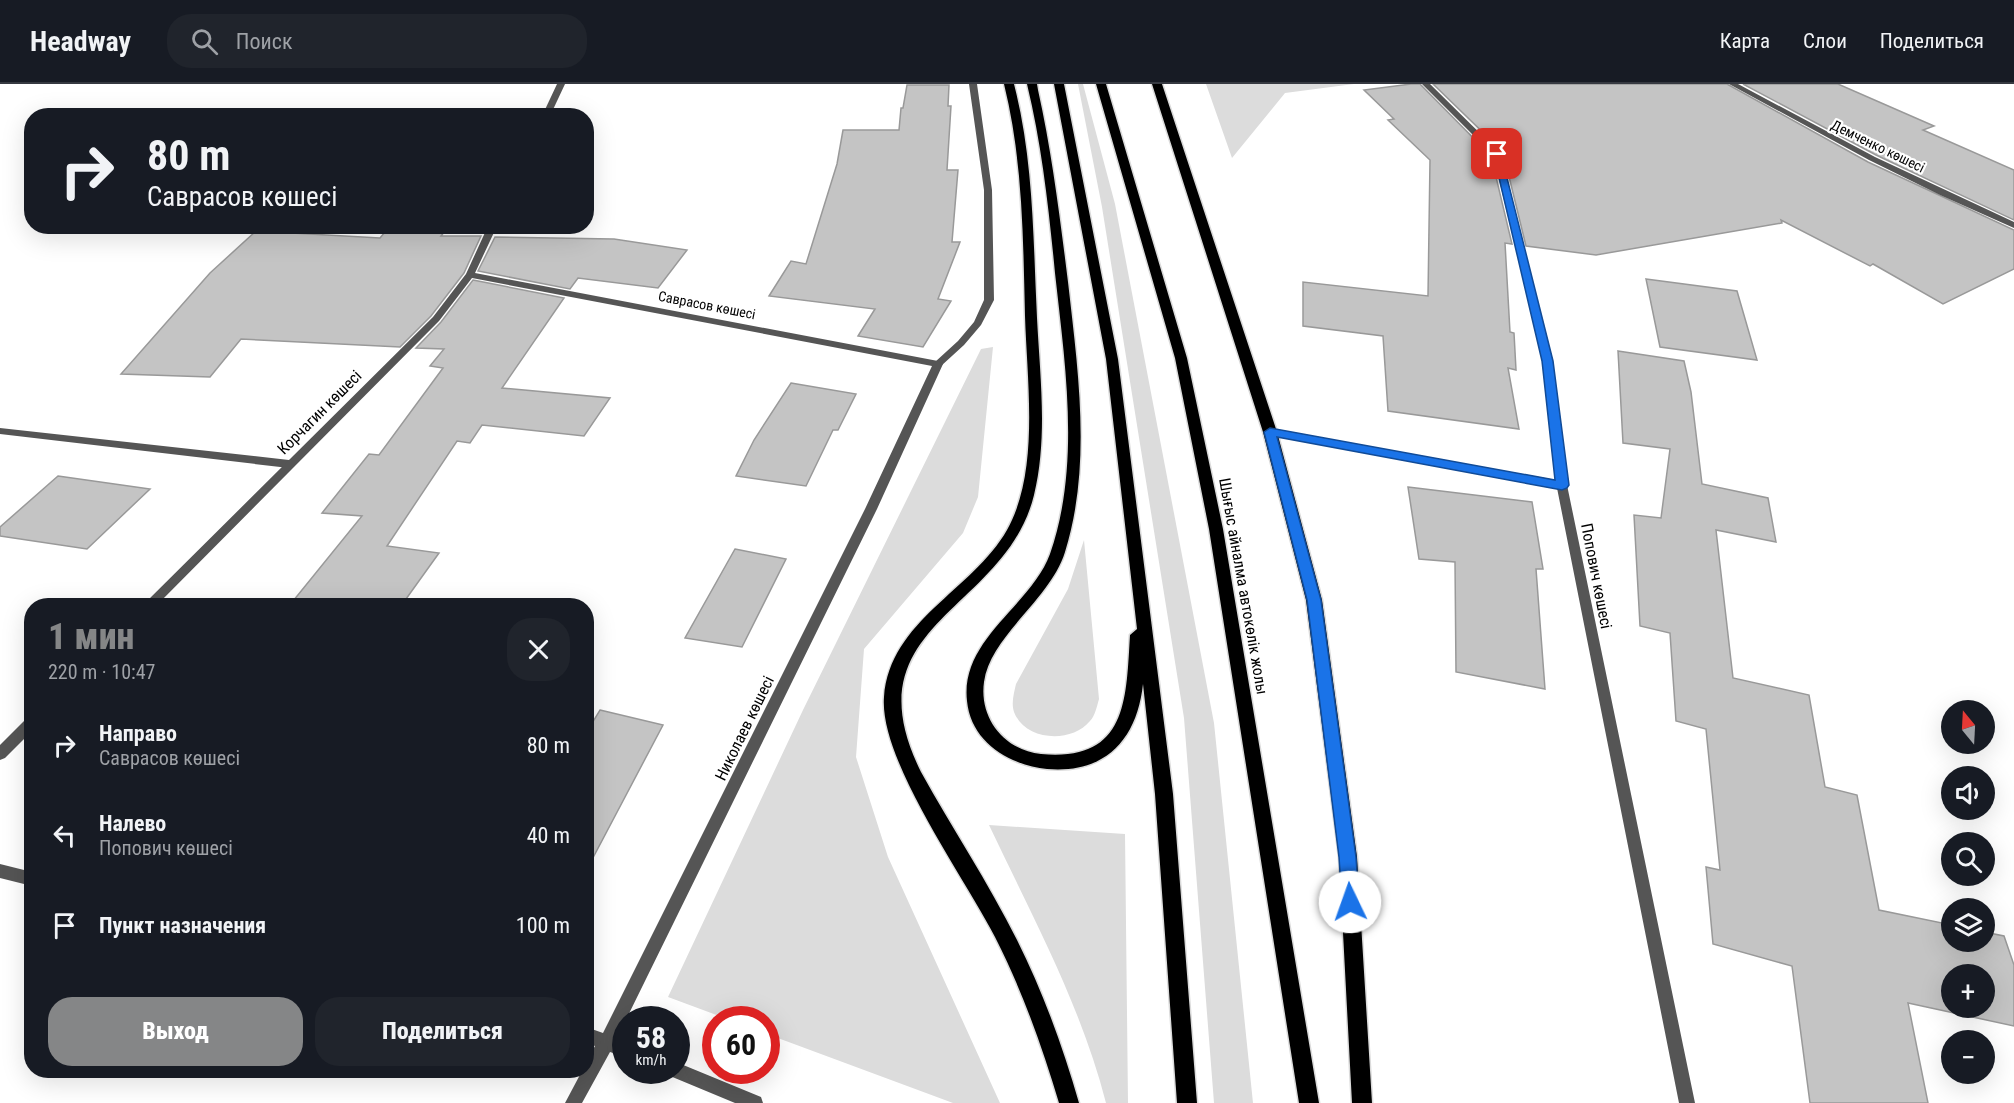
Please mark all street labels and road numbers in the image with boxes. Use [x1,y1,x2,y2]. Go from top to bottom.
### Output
street label: Демченко көшесі [1829,117,1927,175]
street label: Саврасов көшесі [657,288,757,322]
street label: Корчагин көшесі [273,366,365,458]
street label: Шығыс айналма автокөлік жолы [1215,476,1272,696]
street label: Попович көшесі [1577,522,1616,630]
street label: Николаев көшесі [711,673,778,784]

